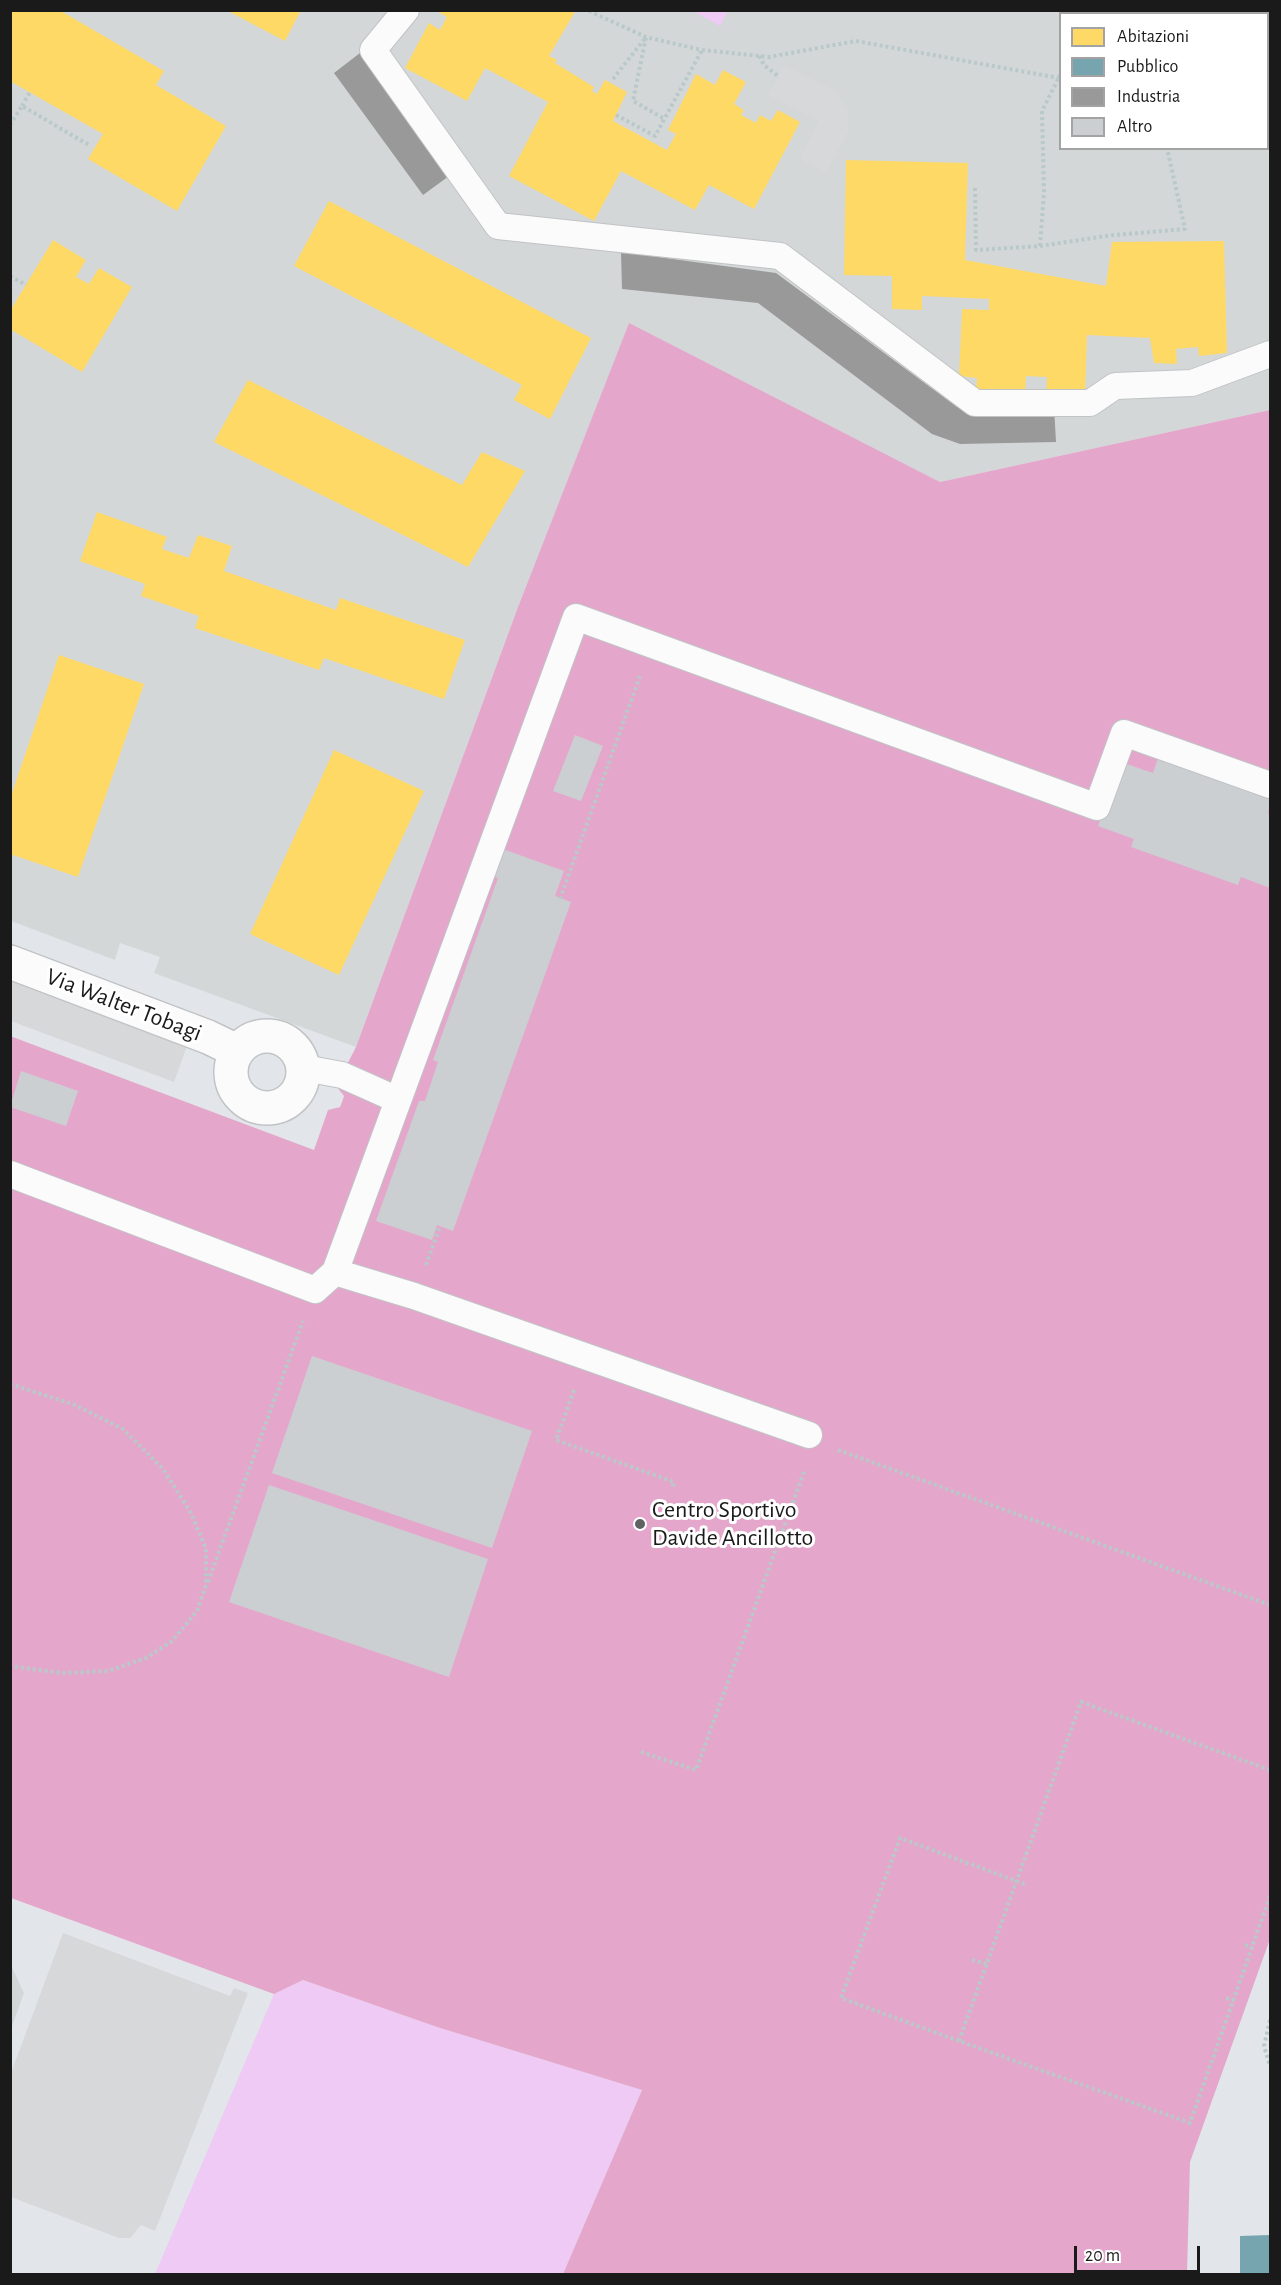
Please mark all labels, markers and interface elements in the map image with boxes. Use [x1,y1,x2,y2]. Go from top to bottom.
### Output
legend [1059,12,1269,150]
text: Abitazioni [1117,28,1189,46]
text: Pubblico [1117,58,1178,76]
text: Industria [1117,88,1180,106]
text: Altro [1117,118,1152,136]
street label: Via Walter Tobagi [42,962,206,1048]
place label: Centro Sportivo Davide Ancillotto [652,1496,813,1552]
marker: Centro Sportivo Davide Ancillotto [633,1517,647,1531]
scale bar [1077,2234,1203,2272]
text: 20 m [1085,2247,1120,2265]

